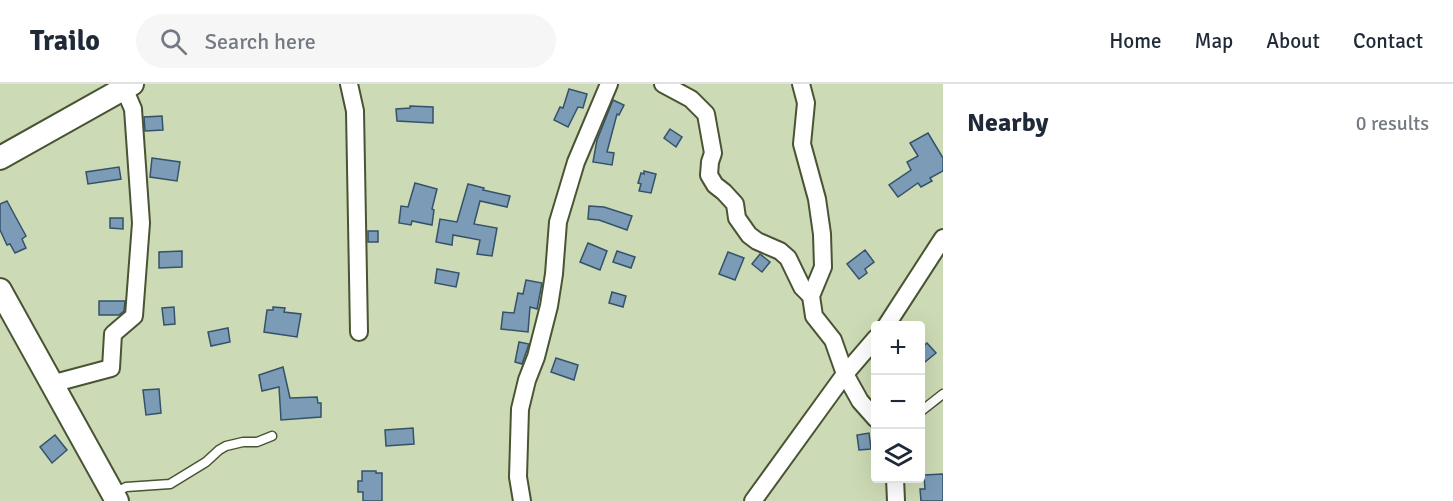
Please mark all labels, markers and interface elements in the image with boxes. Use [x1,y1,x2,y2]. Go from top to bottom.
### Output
search box [136,14,556,68]
text: Trailo [30,24,100,58]
icon: search [157,25,190,58]
text: Search here [205,28,316,55]
text: Home [1109,28,1162,54]
text: Map [1195,28,1233,54]
text: About [1266,28,1320,54]
text: Contact [1353,28,1423,54]
text: Nearby [967,107,1048,139]
text: 0 results [1356,111,1429,136]
map controls [871,321,925,483]
button: + [871,321,925,375]
button: − [871,375,925,429]
button: layers [871,429,925,483]

